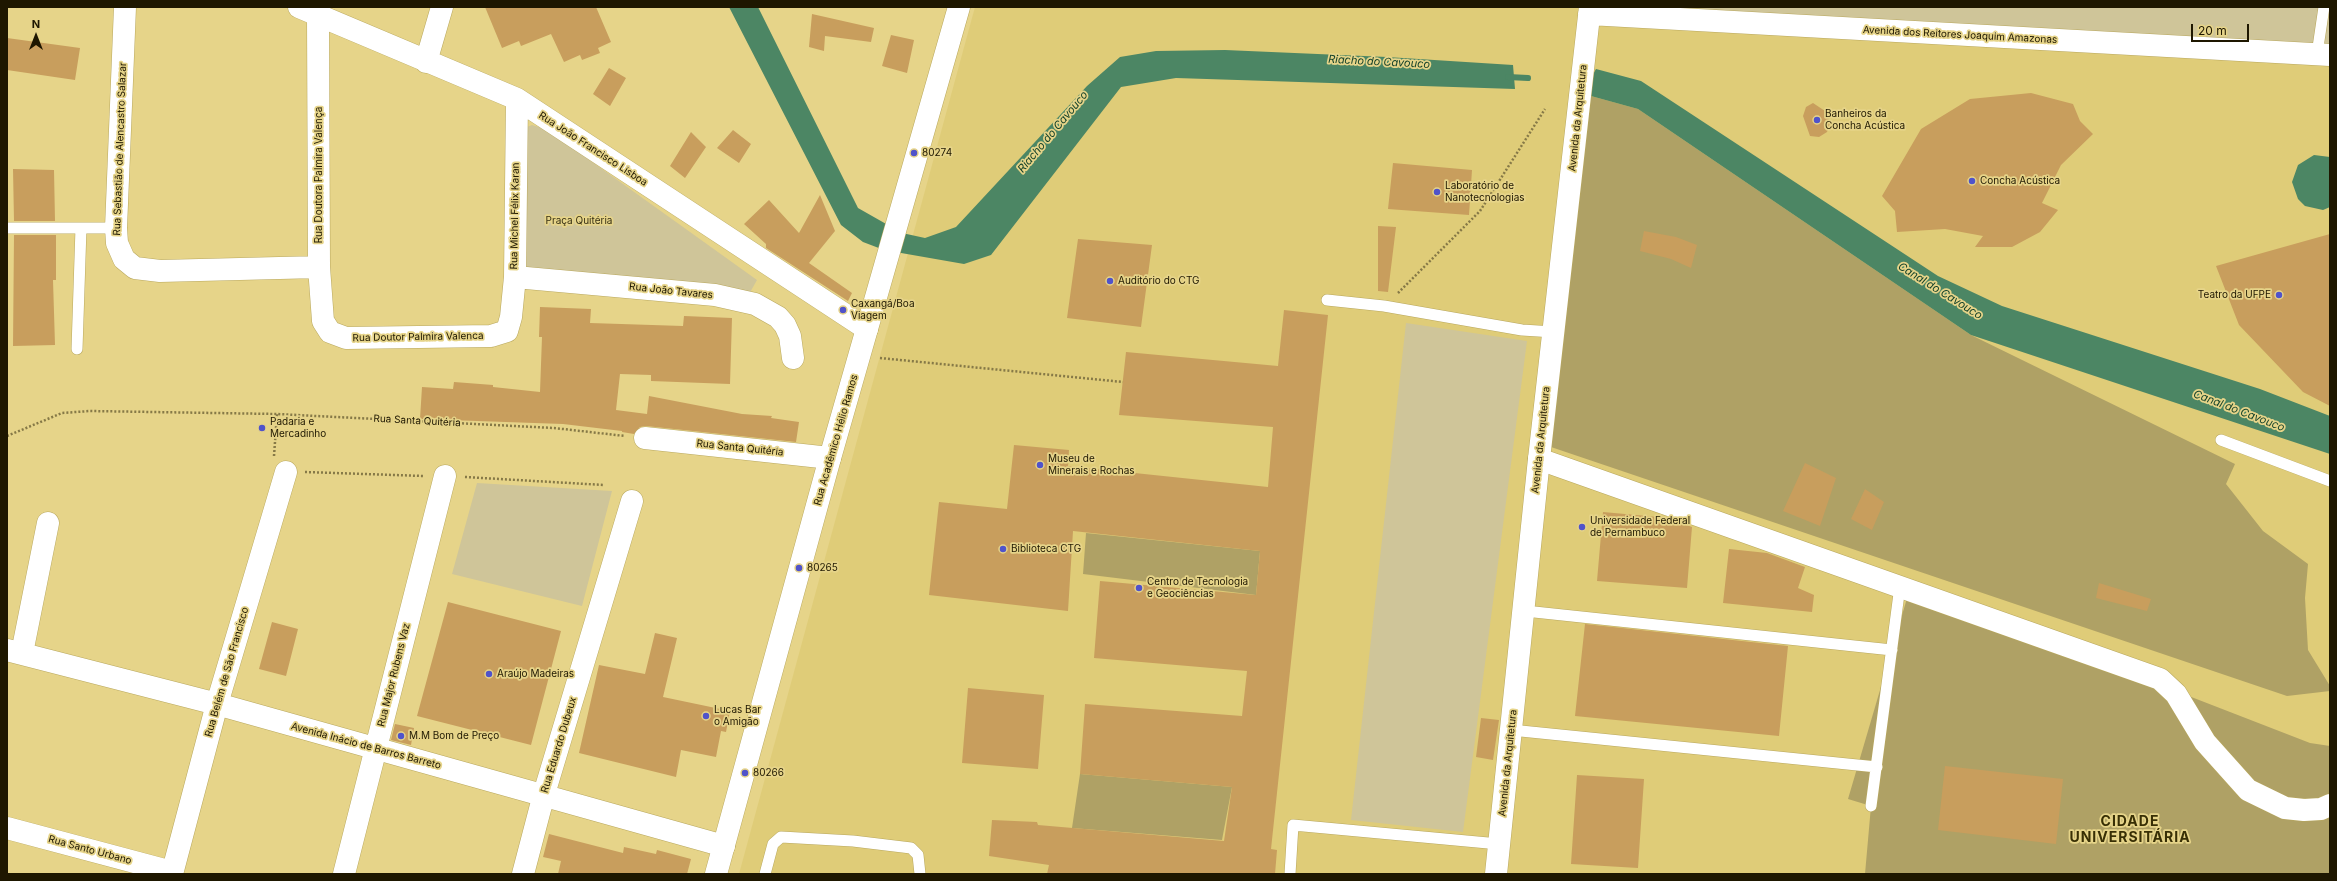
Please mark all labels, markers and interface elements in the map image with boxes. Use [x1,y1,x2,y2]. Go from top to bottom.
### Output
north arrow [16,16,56,56]
scale bar [2193,16,2251,42]
text: N [32,17,40,31]
text: 20 m [2198,23,2227,38]
street label: Avenida dos Reitores Joaquim Amazonas [1862,24,2058,46]
water label: Riacho do Cavouco [1328,53,1430,71]
street label: Rua Sebastião de Alencastro Salazar [111,62,129,236]
street label: Avenida da Arquitetura [1566,64,1590,172]
water label: Riacho do Cavouco [1015,89,1091,175]
street label: Rua Doutora Palmira Valença [313,107,325,243]
place label: Banheiros da Concha Acústica [1825,108,1905,132]
street label: Rua João Francisco Lisboa [536,109,650,189]
marker: Banheiros da Concha Acústica [1812,115,1822,125]
place label: 80274 [922,147,952,159]
marker: 80274 [909,148,919,158]
street label: Rua Michel Félix Karan [508,162,522,270]
place label: Concha Acústica [1980,175,2060,187]
marker: Concha Acústica [1967,176,1977,186]
place label: Laboratório de Nanotecnologias [1445,180,1525,204]
marker: Laboratório de Nanotecnologias [1432,187,1442,197]
park label: Praça Quitéria [546,215,612,227]
water label: Canal do Cavouco [1895,260,1985,322]
place label: Auditório do CTG [1118,275,1200,287]
marker: Auditório do CTG [1105,276,1115,286]
street label: Rua João Tavares [629,281,713,301]
place label: Teatro da UFPE [2198,289,2271,301]
marker: Teatro da UFPE [2274,290,2284,300]
place label: Caxangá/Boa Viagem [851,298,915,322]
marker: Caxangá/Boa Viagem [838,305,848,315]
street label: Rua Doutor Palmira Valenca [352,330,484,344]
street label: Rua Acadêmico Hélio Ramos [812,373,860,507]
street label: Avenida da Arquitetura [1529,386,1553,494]
water label: Canal do Cavouco [2191,387,2287,435]
street label: Rua Santa Quitéria [373,413,461,429]
place label: Padaria e Mercadinho [270,416,326,440]
marker: Padaria e Mercadinho [257,423,267,433]
street label: Rua Santa Quitéria [696,437,784,459]
place label: Museu de Minerais e Rochas [1048,453,1135,476]
marker: Museu de Minerais e Rochas [1035,460,1045,470]
place label: Universidade Federal de Pernambuco [1590,515,1690,538]
marker: Universidade Federal de Pernambuco [1577,522,1587,532]
place label: Biblioteca CTG [1011,543,1081,555]
marker: Biblioteca CTG [998,544,1008,554]
place label: 80265 [807,562,838,574]
marker: 80265 [794,563,804,573]
place label: Centro de Tecnologia e Geociências [1147,576,1248,600]
marker: Centro de Tecnologia e Geociências [1134,583,1144,593]
street label: Rua Belém de São Francisco [203,606,251,738]
street label: Rua Major Rubens Vaz [375,622,413,728]
place label: Araújo Madeiras [497,668,574,680]
marker: Araújo Madeiras [484,669,494,679]
street label: Rua Eduardo Dubeux [539,696,579,794]
place label: Lucas Bar o Amigão [714,704,761,728]
street label: Avenida da Arquitetura [1496,709,1520,817]
marker: Lucas Bar o Amigão [701,711,711,721]
street label: Avenida Inácio de Barros Barreto [290,720,442,772]
place label: M.M Bom de Preço [409,730,499,742]
marker: M.M Bom de Preço [396,731,406,741]
place label: 80266 [753,767,784,779]
marker: 80266 [740,768,750,778]
district label: CIDADE UNIVERSITÁRIA [2069,814,2191,846]
street label: Rua Santo Urbano [47,833,133,867]

